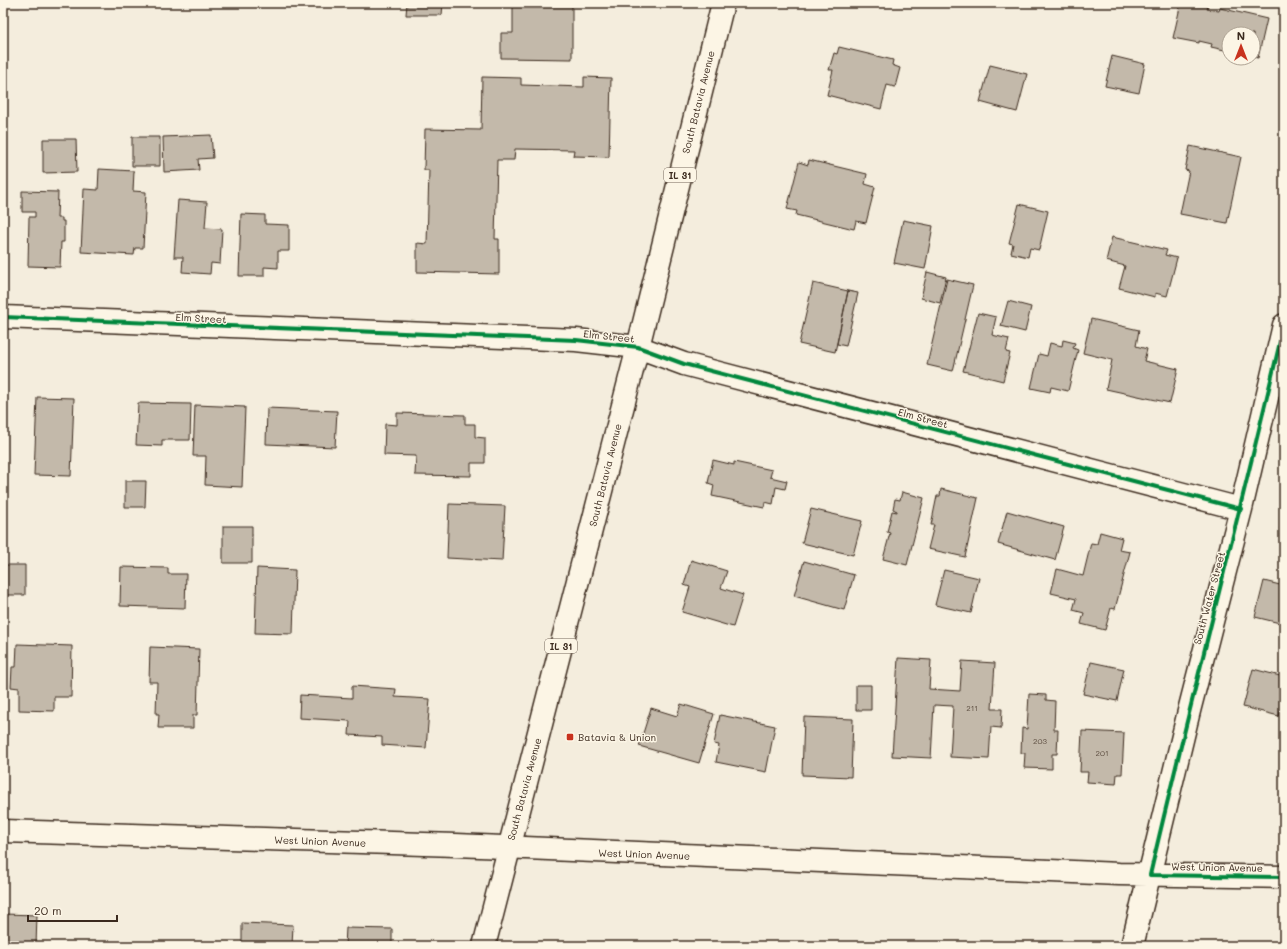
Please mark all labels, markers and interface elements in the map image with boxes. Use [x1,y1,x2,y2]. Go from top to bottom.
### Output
north arrow [1221,26,1261,66]
text: N [1237,28,1245,43]
street label: South Batavia Avenue [678,49,718,155]
road number: IL 31 [664,168,696,182]
street label: Elm Street [175,310,227,326]
street label: Elm Street [583,326,635,346]
street label: Elm Street [896,405,950,431]
street label: South Batavia Avenue [585,422,625,528]
street label: South Water Street [1190,550,1228,646]
road number: IL 31 [545,639,577,653]
house number: 211 [966,703,978,713]
place label: Batavia & Union [578,730,656,744]
marker: Batavia & Union [565,732,575,742]
street label: South Batavia Avenue [504,736,544,842]
house number: 203 [1033,736,1047,746]
house number: 201 [1096,748,1108,758]
street label: West Union Avenue [274,832,366,850]
street label: West Union Avenue [598,845,690,863]
street label: West Union Avenue [1171,859,1263,875]
scale bar [28,897,117,923]
text: 20 m [34,902,62,918]

